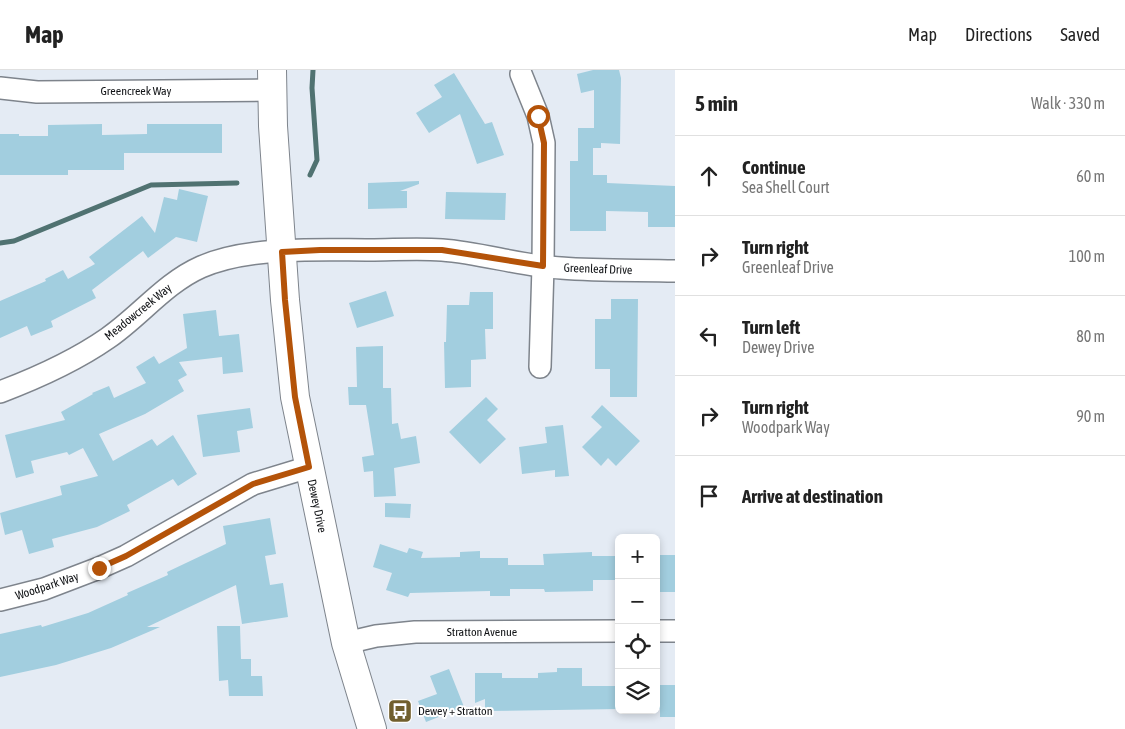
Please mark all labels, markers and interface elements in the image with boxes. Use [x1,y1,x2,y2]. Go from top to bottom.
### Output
text: Map [25,21,64,48]
text: Map [908,24,937,45]
text: Directions [965,24,1032,45]
text: Saved [1060,24,1100,45]
street label: Greencreek Way [100,84,172,98]
text: 5 min [695,91,738,115]
text: Walk · 330 m [1031,94,1105,112]
route start [527,105,550,128]
text: Continue [742,156,806,178]
icon: ahead [695,162,723,190]
text: 60 m [1076,167,1105,185]
text: Sea Shell Court [742,178,830,196]
text: Turn right [742,236,809,258]
icon: right [695,242,723,270]
text: 100 m [1069,247,1105,265]
text: Greenleaf Drive [742,258,834,276]
street label: Greenleaf Drive [563,261,633,277]
street label: Meadowcreek Way [102,281,174,343]
text: Turn left [742,316,800,338]
icon: left [695,322,723,350]
text: 80 m [1076,327,1105,345]
text: Dewey Drive [742,338,814,356]
text: Turn right [742,396,809,418]
icon: right [695,402,723,430]
text: 90 m [1076,407,1105,425]
text: Woodpark Way [742,418,830,436]
street label: Dewey Drive [305,478,329,534]
icon: arrive [695,482,723,510]
text: Arrive at destination [742,485,883,507]
map controls [615,534,660,714]
button: + [615,534,660,579]
route end [88,557,111,580]
street label: Woodpark Way [13,569,81,603]
button: − [615,579,660,624]
button: locate [615,624,660,669]
street label: Stratton Avenue [447,625,517,639]
button: layers [615,669,660,714]
bus stop icon: Dewey + Stratton [387,698,413,724]
place label: Dewey + Stratton [418,704,493,718]

